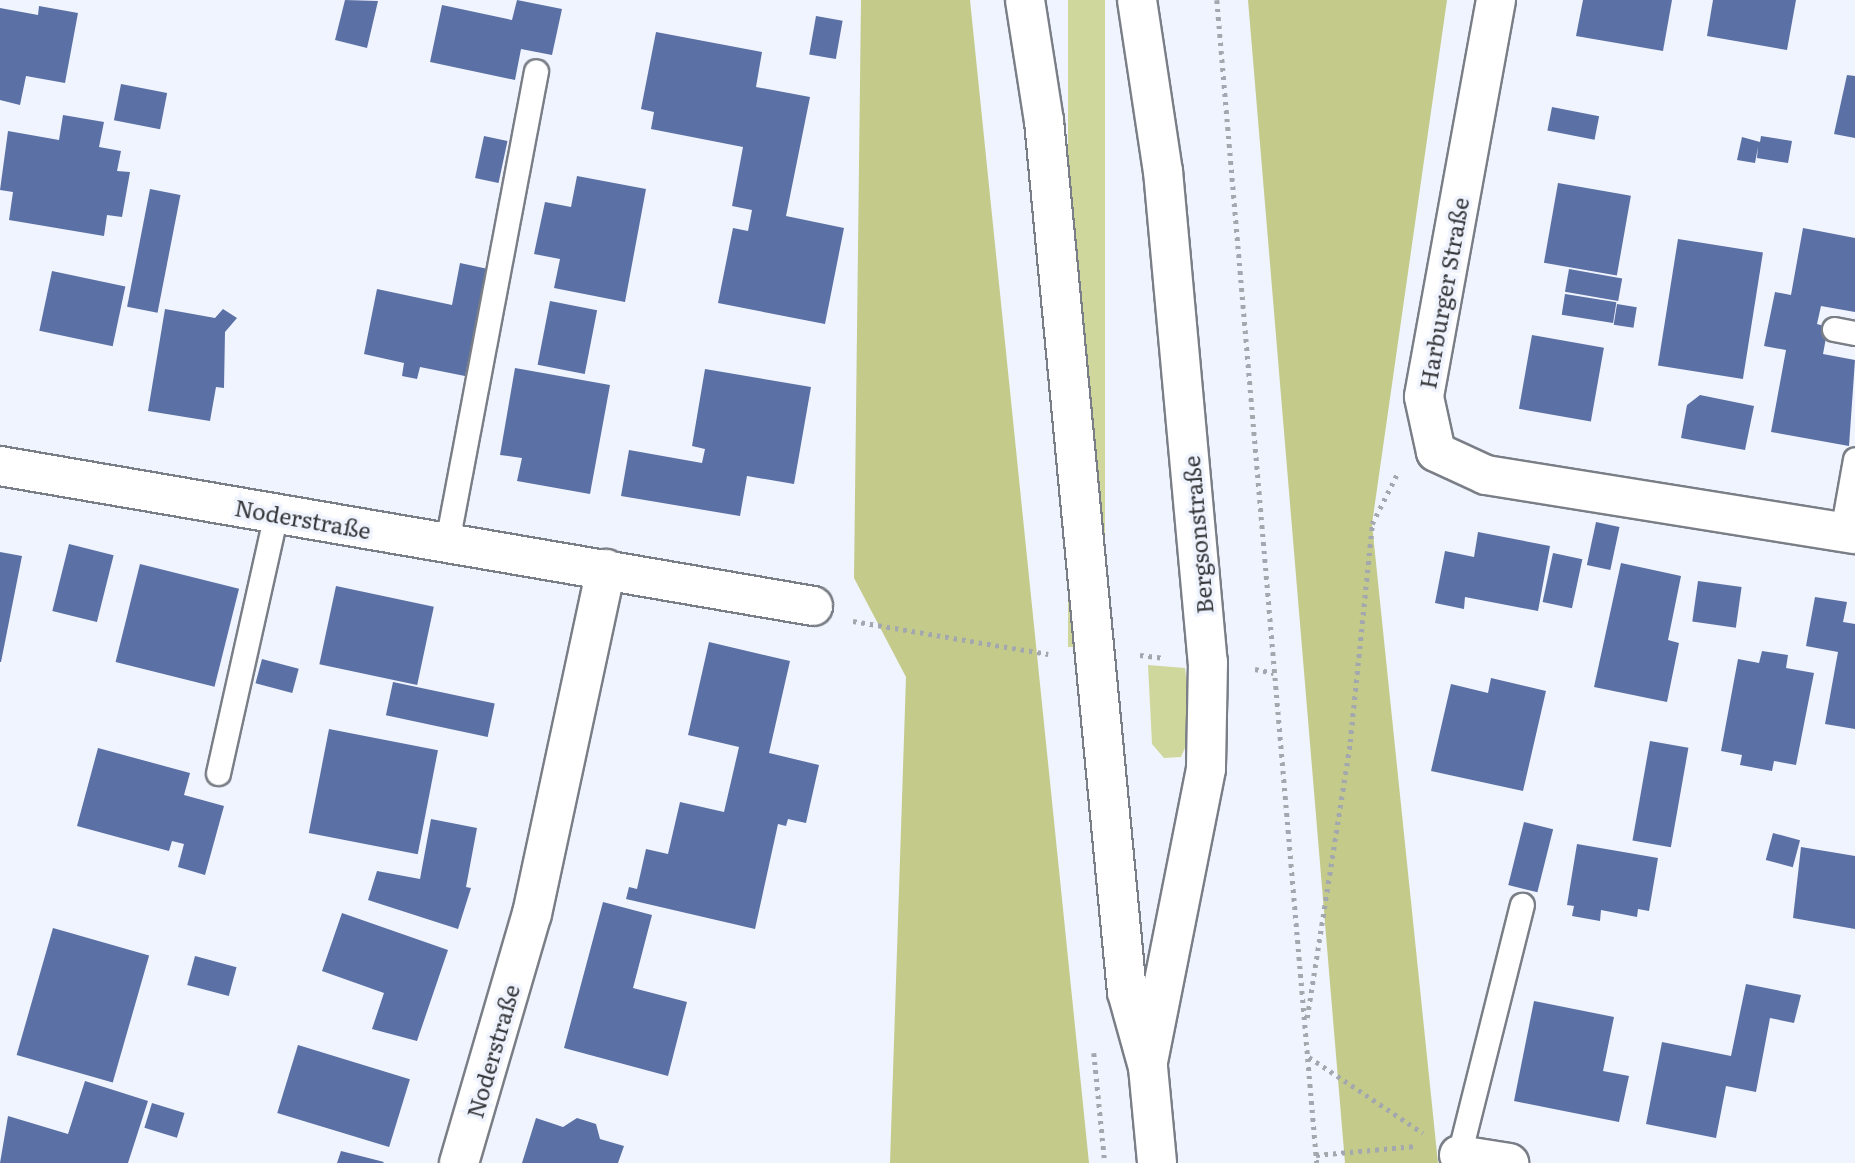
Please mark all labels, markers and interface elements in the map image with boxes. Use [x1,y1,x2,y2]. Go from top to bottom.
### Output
street label: Harburger Straße [1413,195,1473,391]
street label: Bergsonstraße [1176,455,1218,615]
street label: Noderstraße [233,492,373,544]
street label: Noderstraße [460,981,524,1121]

